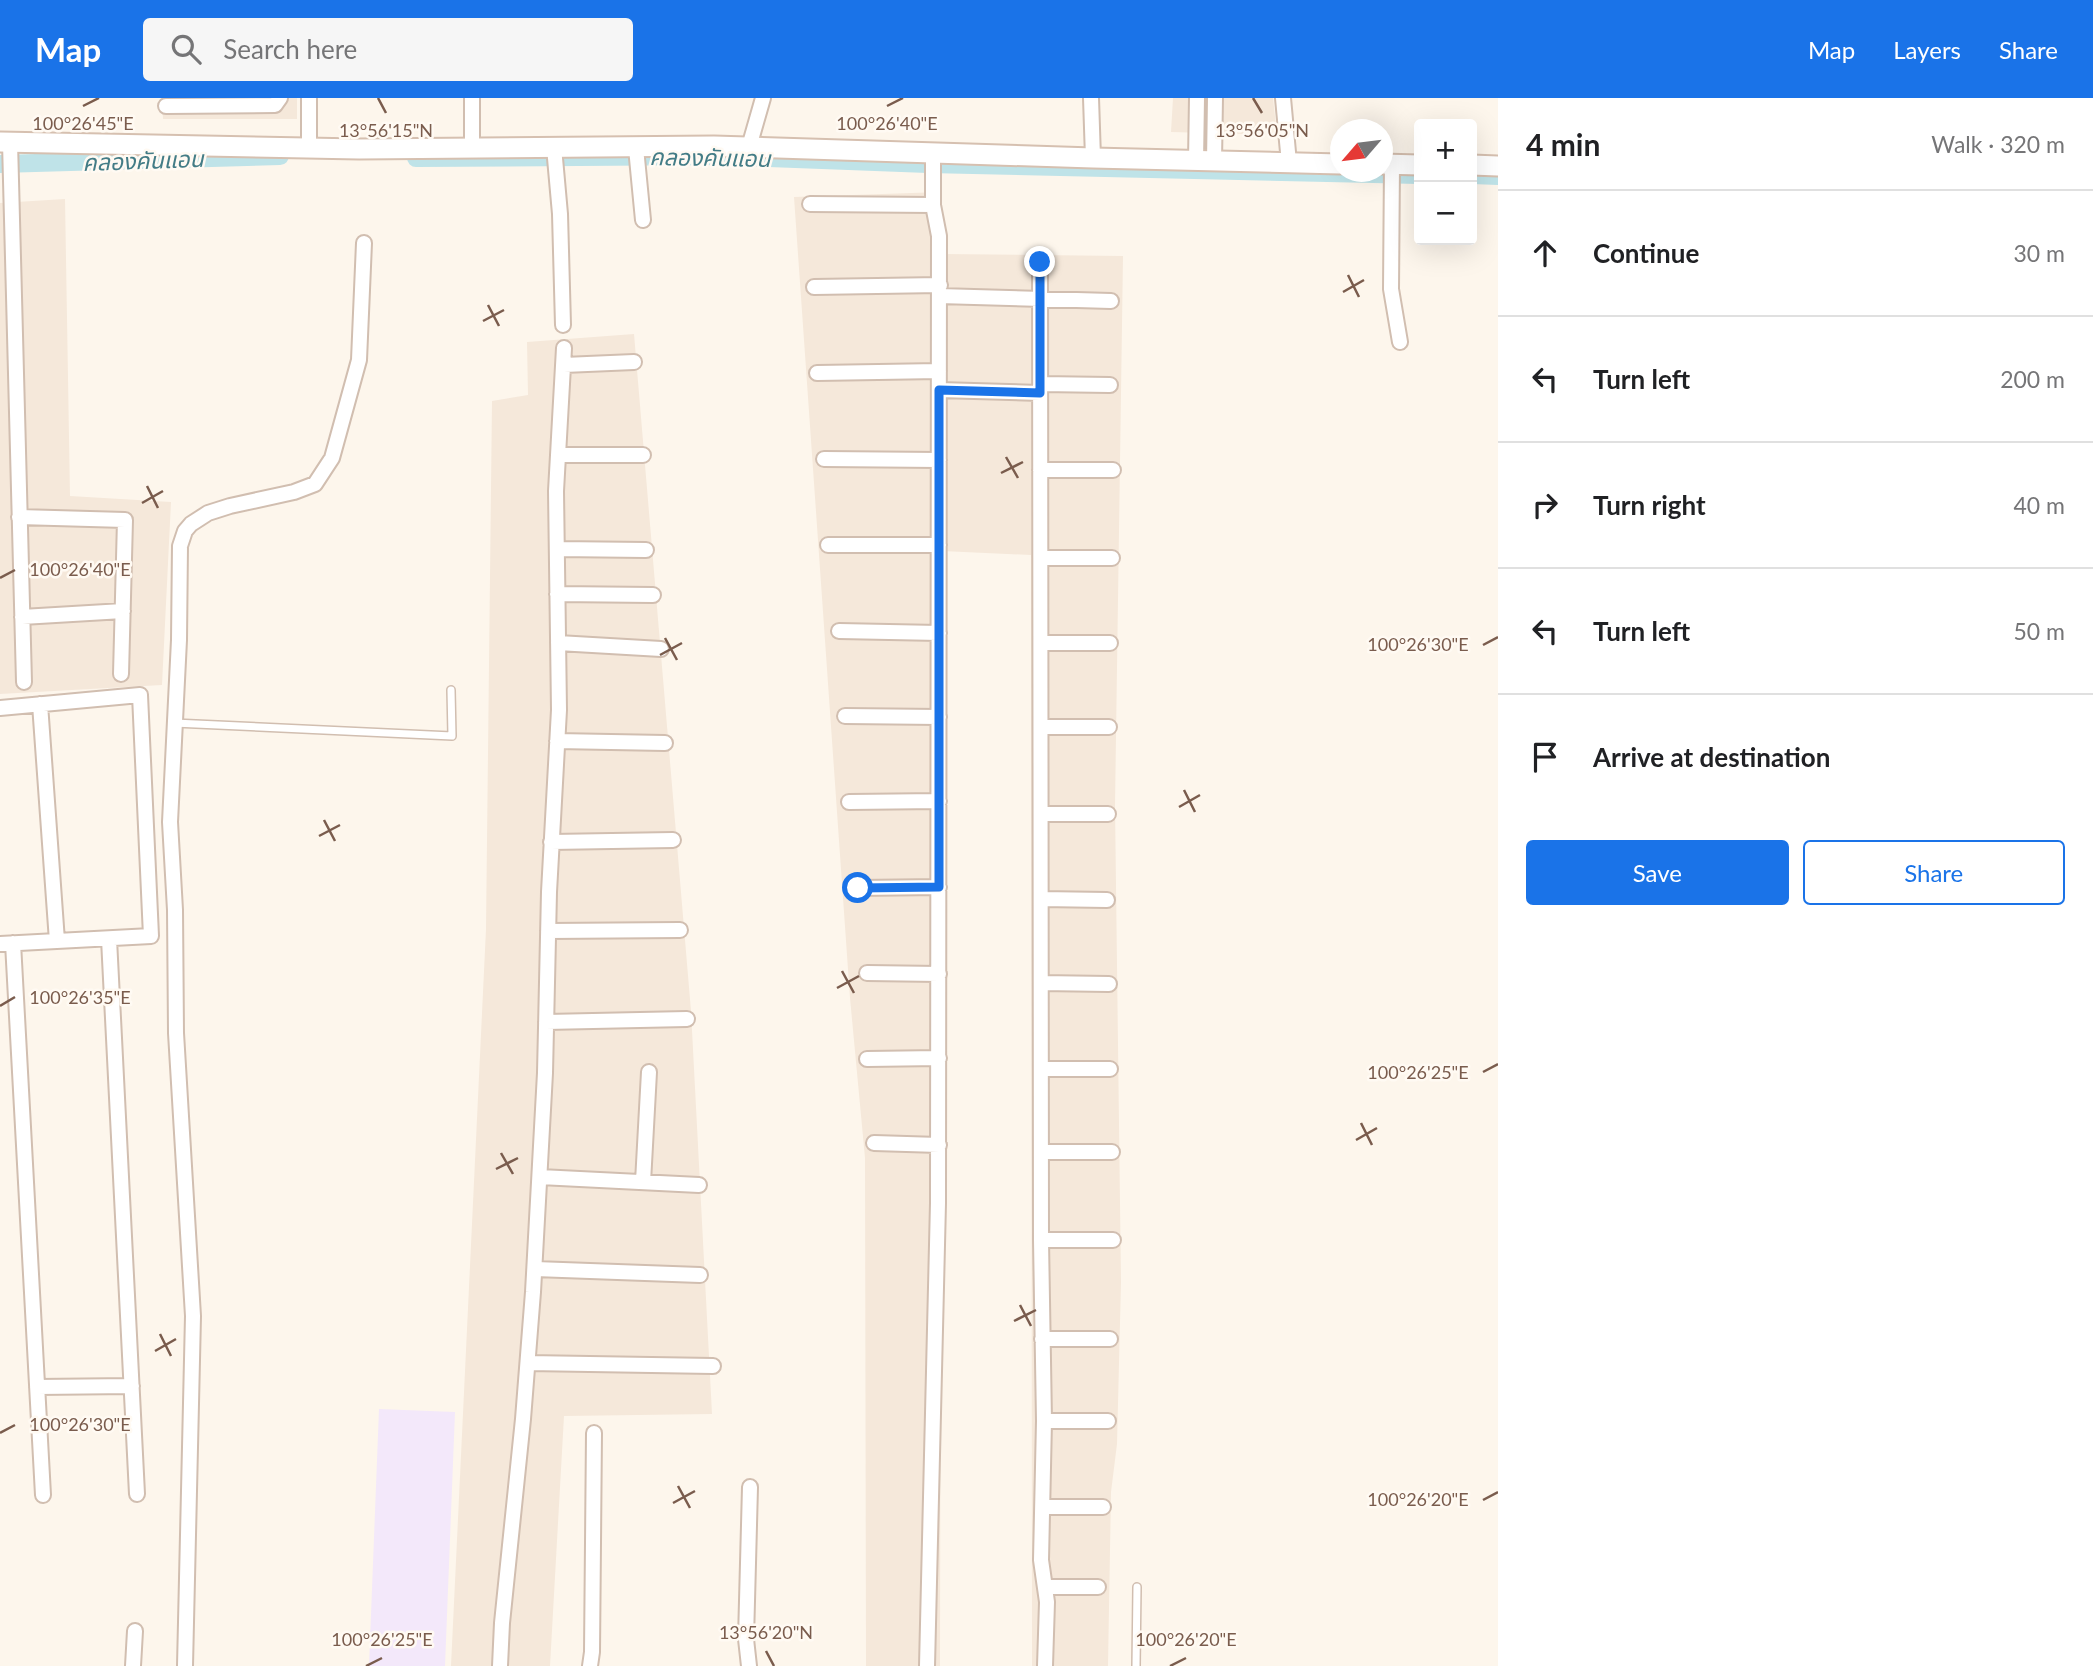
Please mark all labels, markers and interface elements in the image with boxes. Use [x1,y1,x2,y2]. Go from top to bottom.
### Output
search box [143,18,633,81]
text: Map [35,29,101,69]
icon: search [167,30,205,68]
text: Search here [223,33,357,65]
text: Map [1808,35,1855,64]
text: Layers [1893,35,1961,64]
text: Share [1999,35,2058,64]
text: 100°26'45"E [32,112,134,134]
text: 100°26'40"E [836,112,938,134]
text: 13°56'15"N [339,119,433,141]
text: 13°56'05"N [1215,119,1309,141]
north arrow [1330,119,1393,182]
map controls [1414,119,1477,245]
button: + [1414,119,1477,182]
text: 4 min [1526,126,1600,162]
text: Walk · 320 m [1931,130,2065,158]
water label: คลองคันแอน [649,142,773,172]
water label: คลองคันแอน [82,144,206,176]
button: − [1414,182,1477,245]
icon: ahead [1526,234,1564,272]
text: Continue [1593,237,1699,269]
text: 30 m [2014,239,2065,267]
route end [1024,246,1055,277]
icon: left [1526,360,1564,398]
text: Turn left [1593,363,1690,395]
text: 200 m [2000,365,2065,393]
icon: right [1526,486,1564,524]
text: Turn right [1593,489,1706,521]
text: 40 m [2014,491,2065,519]
text: 100°26'40"E [29,558,131,580]
icon: left [1526,612,1564,650]
text: Turn left [1593,615,1690,647]
text: 50 m [2014,617,2065,645]
text: 100°26'30"E [1367,633,1469,655]
icon: arrive [1526,738,1564,776]
text: Arrive at destination [1593,741,1830,773]
button: Save [1526,840,1789,905]
button: Share [1803,840,2065,905]
route start [842,872,873,903]
text: 100°26'35"E [29,986,131,1008]
text: 100°26'25"E [1367,1061,1469,1083]
text: 100°26'30"E [29,1413,131,1435]
text: 100°26'20"E [1367,1488,1469,1510]
text: 13°56'20"N [719,1621,813,1643]
text: 100°26'25"E [331,1628,433,1650]
text: 100°26'20"E [1135,1628,1237,1650]

